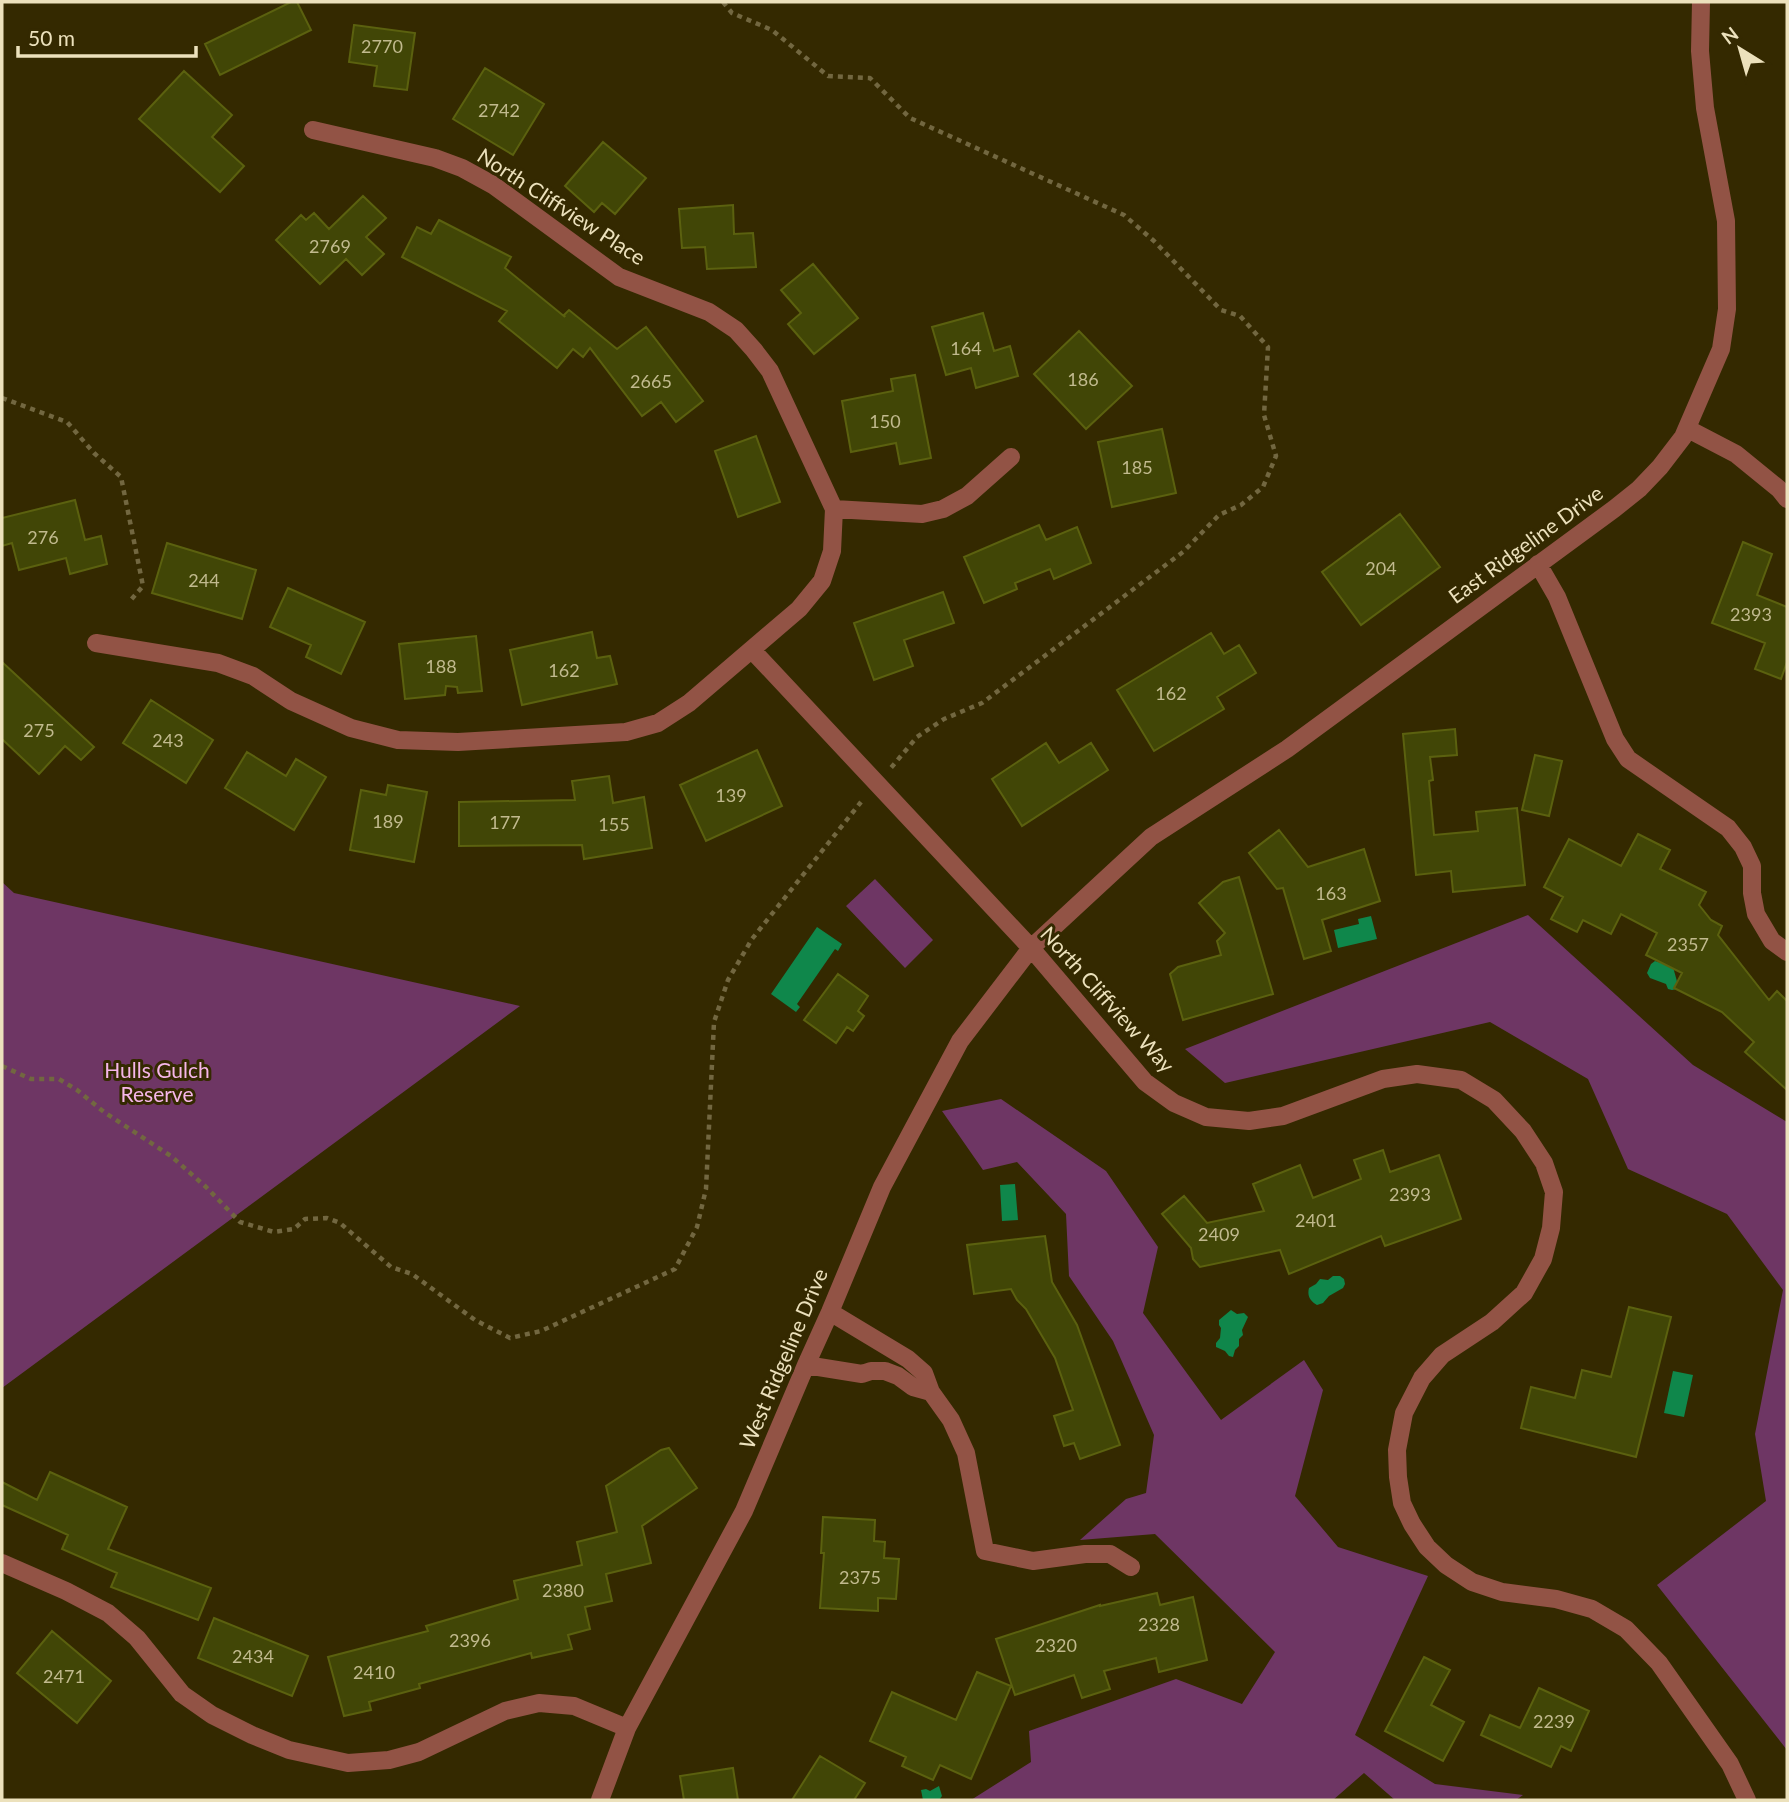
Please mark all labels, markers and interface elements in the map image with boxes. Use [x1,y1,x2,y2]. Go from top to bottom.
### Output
scale bar [18,14,196,58]
north arrow [1705,14,1775,84]
text: N [1717,21,1742,49]
text: 50 m [28,25,75,50]
house number: 2770 [361,35,403,57]
house number: 2742 [478,99,520,121]
street label: North Cliffview Place [473,142,650,269]
house number: 2769 [309,235,351,257]
house number: 164 [950,337,982,359]
house number: 186 [1067,368,1099,390]
house number: 2665 [630,370,672,392]
house number: 150 [869,410,901,432]
house number: 185 [1121,456,1153,478]
street label: East Ridgeline Drive [1443,480,1607,608]
house number: 276 [27,526,59,548]
house number: 204 [1365,557,1397,579]
house number: 244 [188,569,220,591]
house number: 2393 [1730,603,1772,625]
house number: 188 [425,655,457,677]
house number: 162 [548,659,580,681]
house number: 162 [1155,682,1187,704]
house number: 275 [23,719,55,741]
house number: 243 [152,729,184,751]
house number: 139 [715,784,747,806]
house number: 189 [372,810,404,832]
house number: 177 [489,811,521,833]
house number: 155 [598,813,630,835]
house number: 163 [1315,882,1347,904]
street label: North Cliffview Way [1036,921,1180,1077]
house number: 2357 [1667,933,1709,955]
park label: Hulls Gulch Reserve [104,1057,210,1106]
house number: 2393 [1389,1183,1431,1205]
house number: 2401 [1295,1209,1337,1231]
house number: 2409 [1198,1223,1240,1245]
street label: West Ridgeline Drive [733,1264,832,1452]
house number: 2375 [839,1566,881,1588]
house number: 2380 [542,1579,584,1601]
house number: 2328 [1138,1613,1180,1635]
house number: 2396 [449,1629,491,1651]
house number: 2320 [1035,1634,1077,1656]
house number: 2434 [232,1645,274,1667]
house number: 2410 [353,1661,395,1683]
house number: 2471 [43,1665,85,1687]
house number: 2239 [1533,1710,1575,1732]

